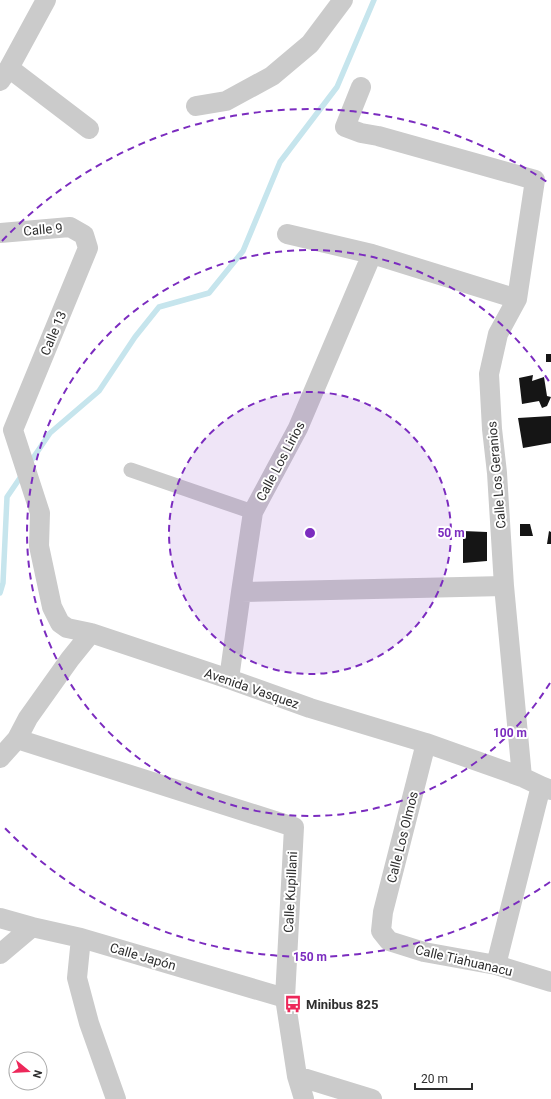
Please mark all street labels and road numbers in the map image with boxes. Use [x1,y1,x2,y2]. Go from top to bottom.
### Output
street label: Calle 9 [23,220,63,239]
street label: Calle 13 [37,309,69,358]
street label: Calle Los Lirios [253,419,308,504]
street label: Calle Los Geranios [484,420,509,529]
street label: Avenida Vasquez [203,665,302,712]
street label: Calle Los Olmos [384,789,421,885]
street label: Calle Kupillani [281,851,300,933]
street label: Calle Japón [108,940,178,973]
street label: Calle Tiahuanacu [414,942,514,979]

